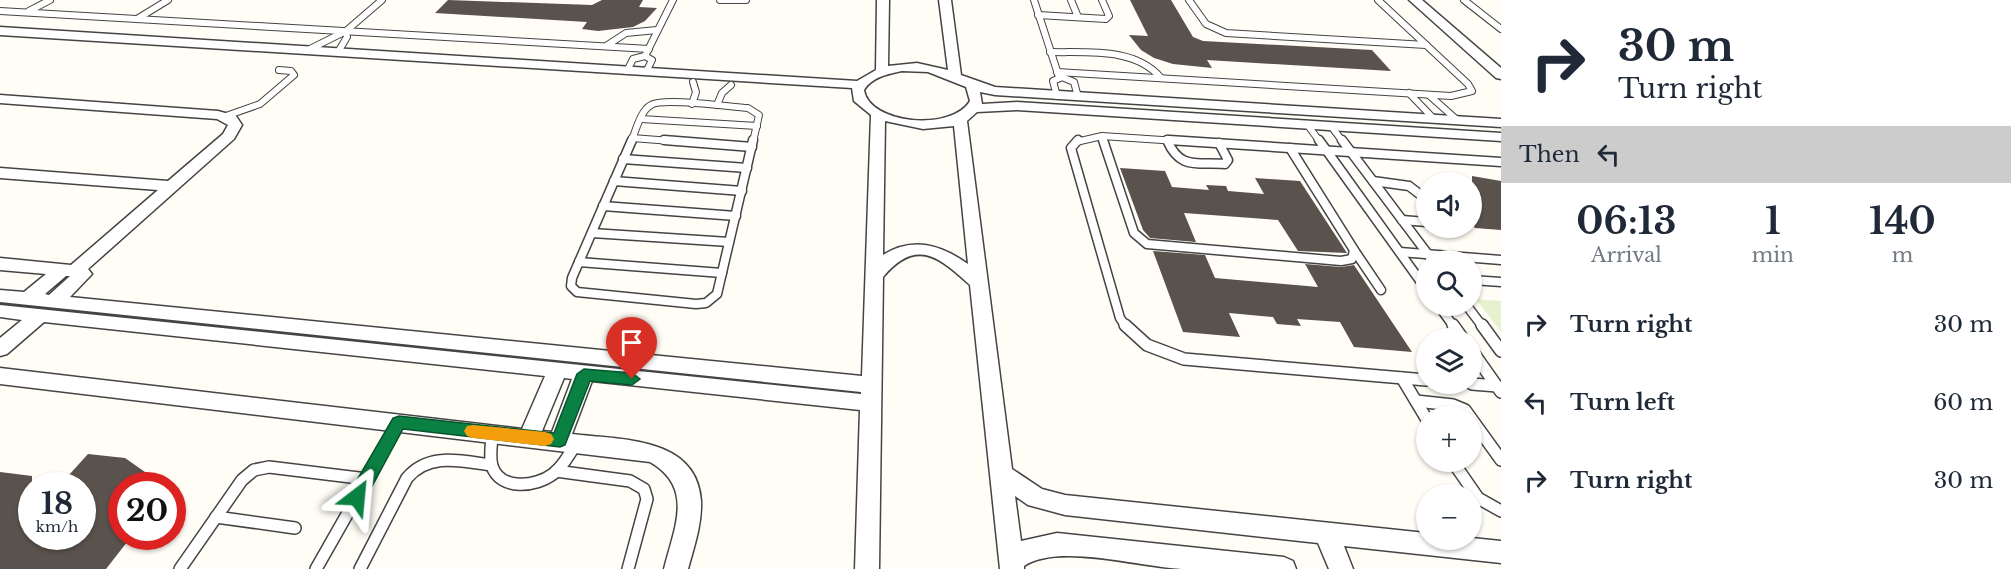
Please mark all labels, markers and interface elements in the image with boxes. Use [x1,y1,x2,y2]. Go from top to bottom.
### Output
text: 30 m [1618,20,1734,72]
icon: right [1519,24,1597,102]
text: Turn right [1618,72,1762,105]
icon: left [1592,138,1625,171]
text: Then [1519,141,1580,168]
map controls [1416,172,1482,550]
button: sound [1416,172,1482,238]
text: 06:13 [1576,199,1677,244]
text: 1 [1765,199,1781,244]
text: 140 [1869,199,1936,244]
text: Arrival [1591,243,1662,267]
text: min [1752,243,1794,267]
text: m [1892,243,1913,267]
button: search [1416,250,1482,316]
icon: right [1519,308,1552,341]
text: Turn right [1570,311,1692,338]
text: 30 m [1934,311,1993,338]
pin [606,317,657,379]
icon: arrive [615,326,648,359]
button: layers [1416,328,1482,394]
icon: left [1519,386,1552,419]
text: Turn left [1570,389,1675,416]
text: 60 m [1933,389,1993,416]
button: + [1416,406,1482,472]
icon: right [1519,464,1552,497]
position arrow [325,465,389,529]
text: Turn right [1570,467,1692,494]
text: 30 m [1934,467,1993,494]
speed limit sign: 20 [108,472,186,550]
button: − [1416,484,1482,550]
text: 18 [41,485,73,522]
text: km/h [36,517,78,536]

